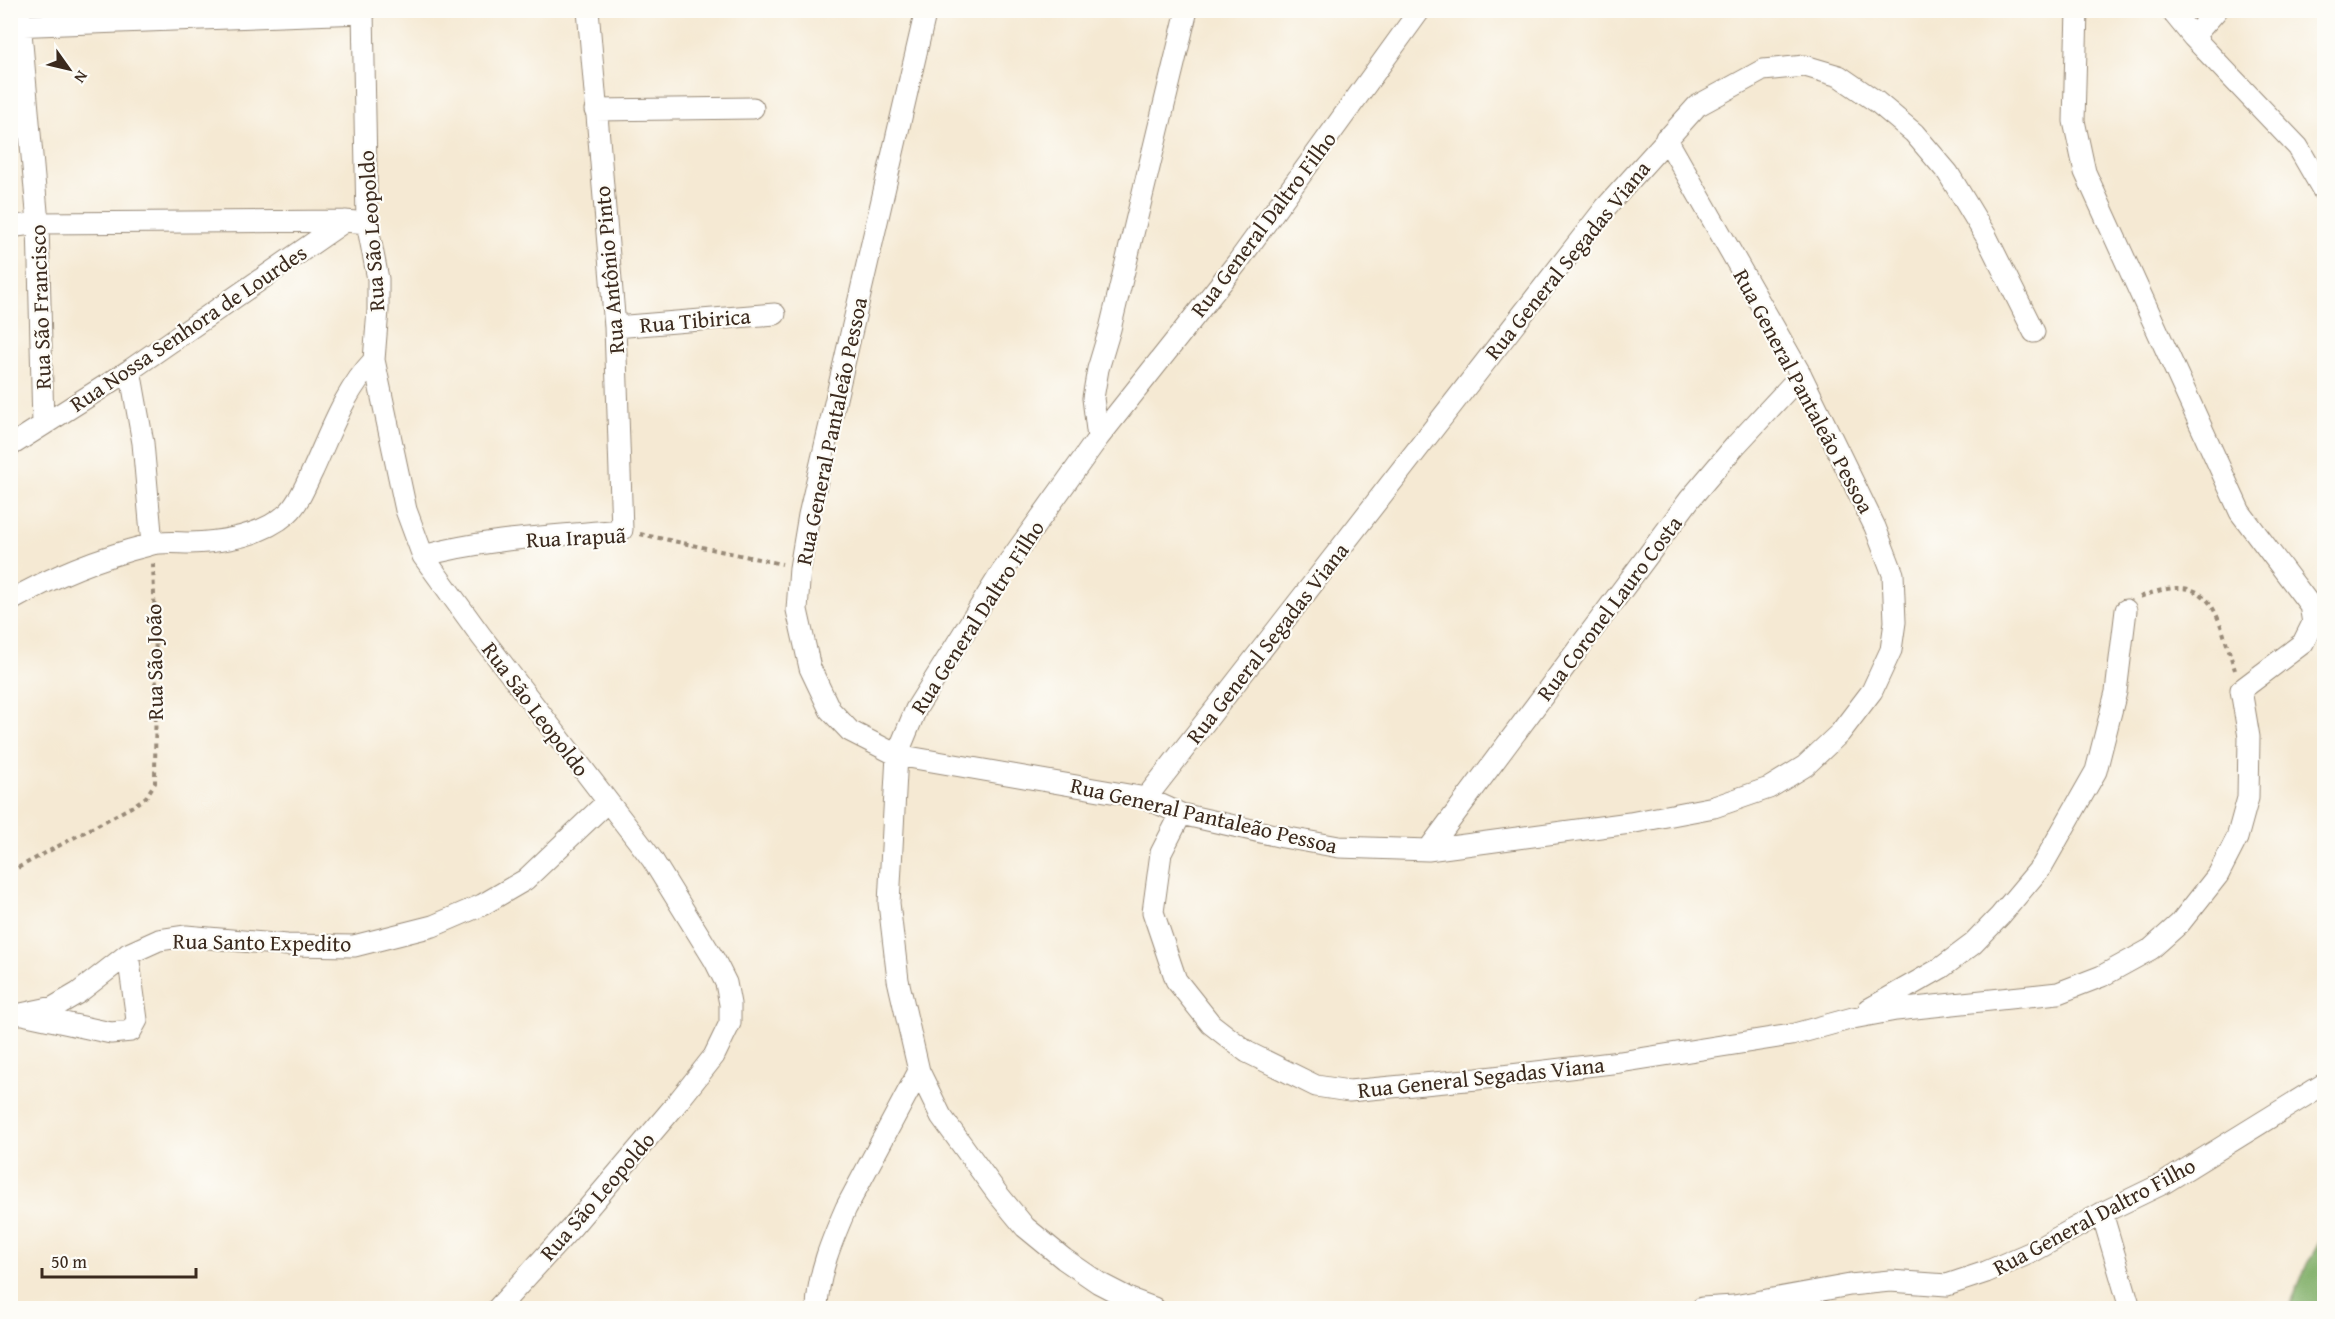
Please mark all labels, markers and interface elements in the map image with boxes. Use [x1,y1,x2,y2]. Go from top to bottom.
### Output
north arrow [39,39,99,99]
text: N [68,66,94,89]
street label: Rua General Daltro Filho [1182,124,1344,324]
street label: Rua São Leopoldo [349,149,393,313]
street label: Rua General Segadas Viana [1477,153,1658,366]
street label: Rua Antônio Pinto [586,185,632,355]
street label: Rua São Francisco [21,224,59,390]
street label: Rua Nossa Senhora de Lourdes [63,237,313,419]
street label: Rua General Pantaleão Pessoa [1726,263,1882,520]
street label: Rua General Pantaleão Pessoa [787,294,875,568]
street label: Rua Tibirica [638,299,752,341]
street label: Rua Coronel Lauro Costa [1529,508,1690,707]
street label: Rua General Daltro Filho [902,514,1052,720]
street label: Rua Irapuã [525,518,627,556]
street label: Rua General Segadas Viana [1178,535,1356,751]
street label: Rua São João [137,603,171,721]
street label: Rua São Leopoldo [475,635,597,783]
street label: Rua General Pantaleão Pessoa [1067,769,1341,861]
street label: Rua Santo Expedito [172,924,352,960]
street label: Rua General Segadas Viana [1356,1048,1607,1106]
street label: Rua São Leopoldo [532,1125,662,1267]
street label: Rua General Daltro Filho [1987,1149,2201,1283]
scale bar [42,1241,196,1279]
text: 50 m [51,1248,87,1275]

